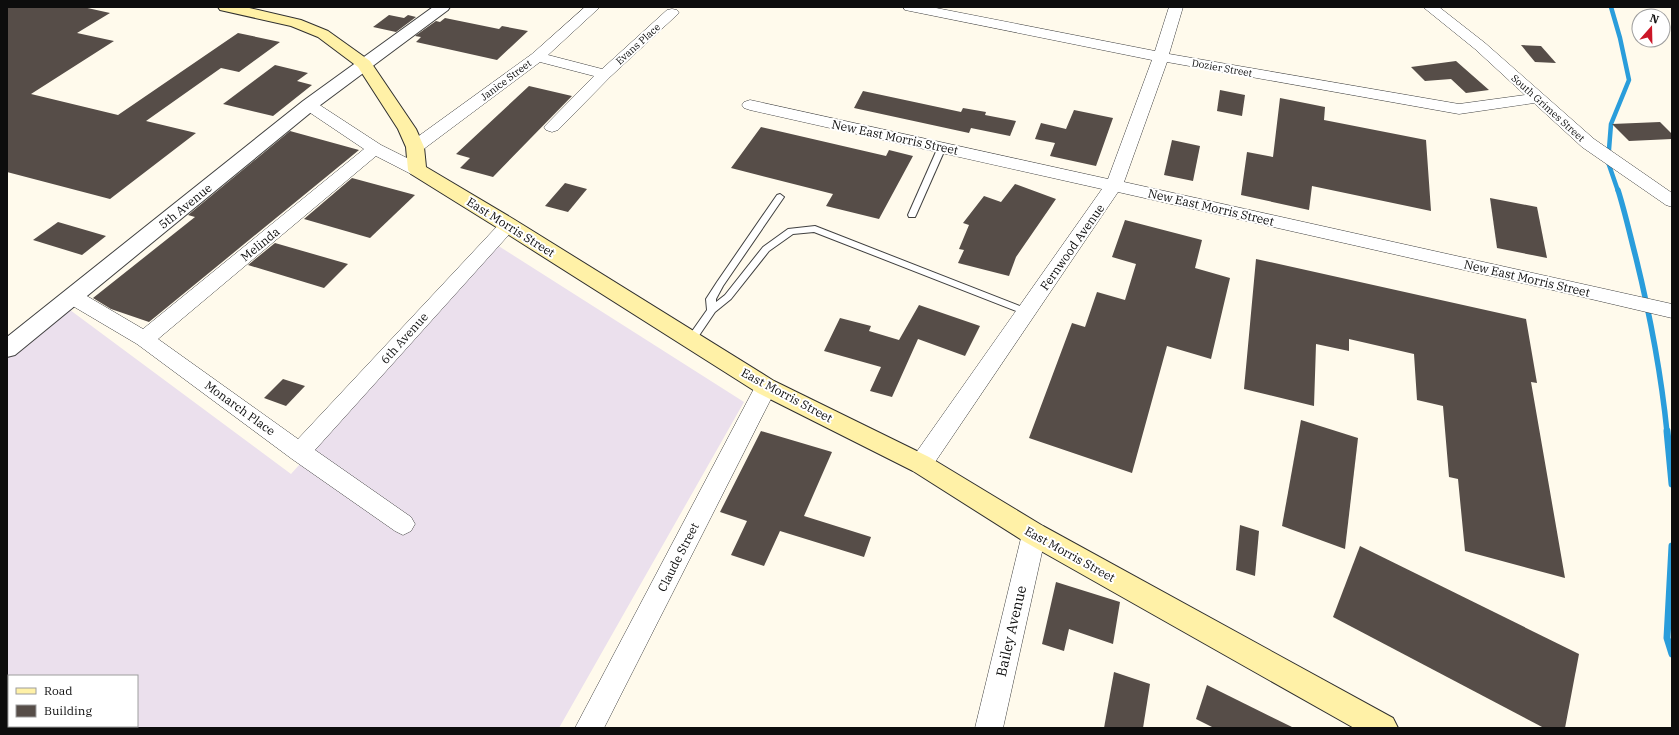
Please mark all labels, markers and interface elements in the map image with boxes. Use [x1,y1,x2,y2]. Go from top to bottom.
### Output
north arrow [1631,8,1671,48]
text: N [1648,11,1661,27]
street label: Evans Place [613,21,663,67]
street label: Janice Street [478,56,534,103]
street label: Dozier Street [1191,56,1254,80]
street label: South Grimes Street [1508,71,1588,145]
street label: New East Morris Street [830,116,960,158]
street label: 5th Avenue [155,180,215,232]
street label: New East Morris Street [1147,185,1275,229]
street label: East Morris Street [464,194,558,260]
street label: Fernwood Avenue [1037,201,1107,293]
street label: Melinda [237,223,283,264]
street label: New East Morris Street [1463,256,1591,300]
street label: 6th Avenue [377,309,431,367]
street label: East Morris Street [739,365,835,425]
street label: Monarch Place [202,377,278,439]
street label: Claude Street [654,520,702,594]
street label: East Morris Street [1022,523,1118,585]
street label: Bailey Avenue [992,584,1030,678]
legend [8,675,138,727]
text: Road [44,683,73,698]
text: Building [44,703,92,718]

